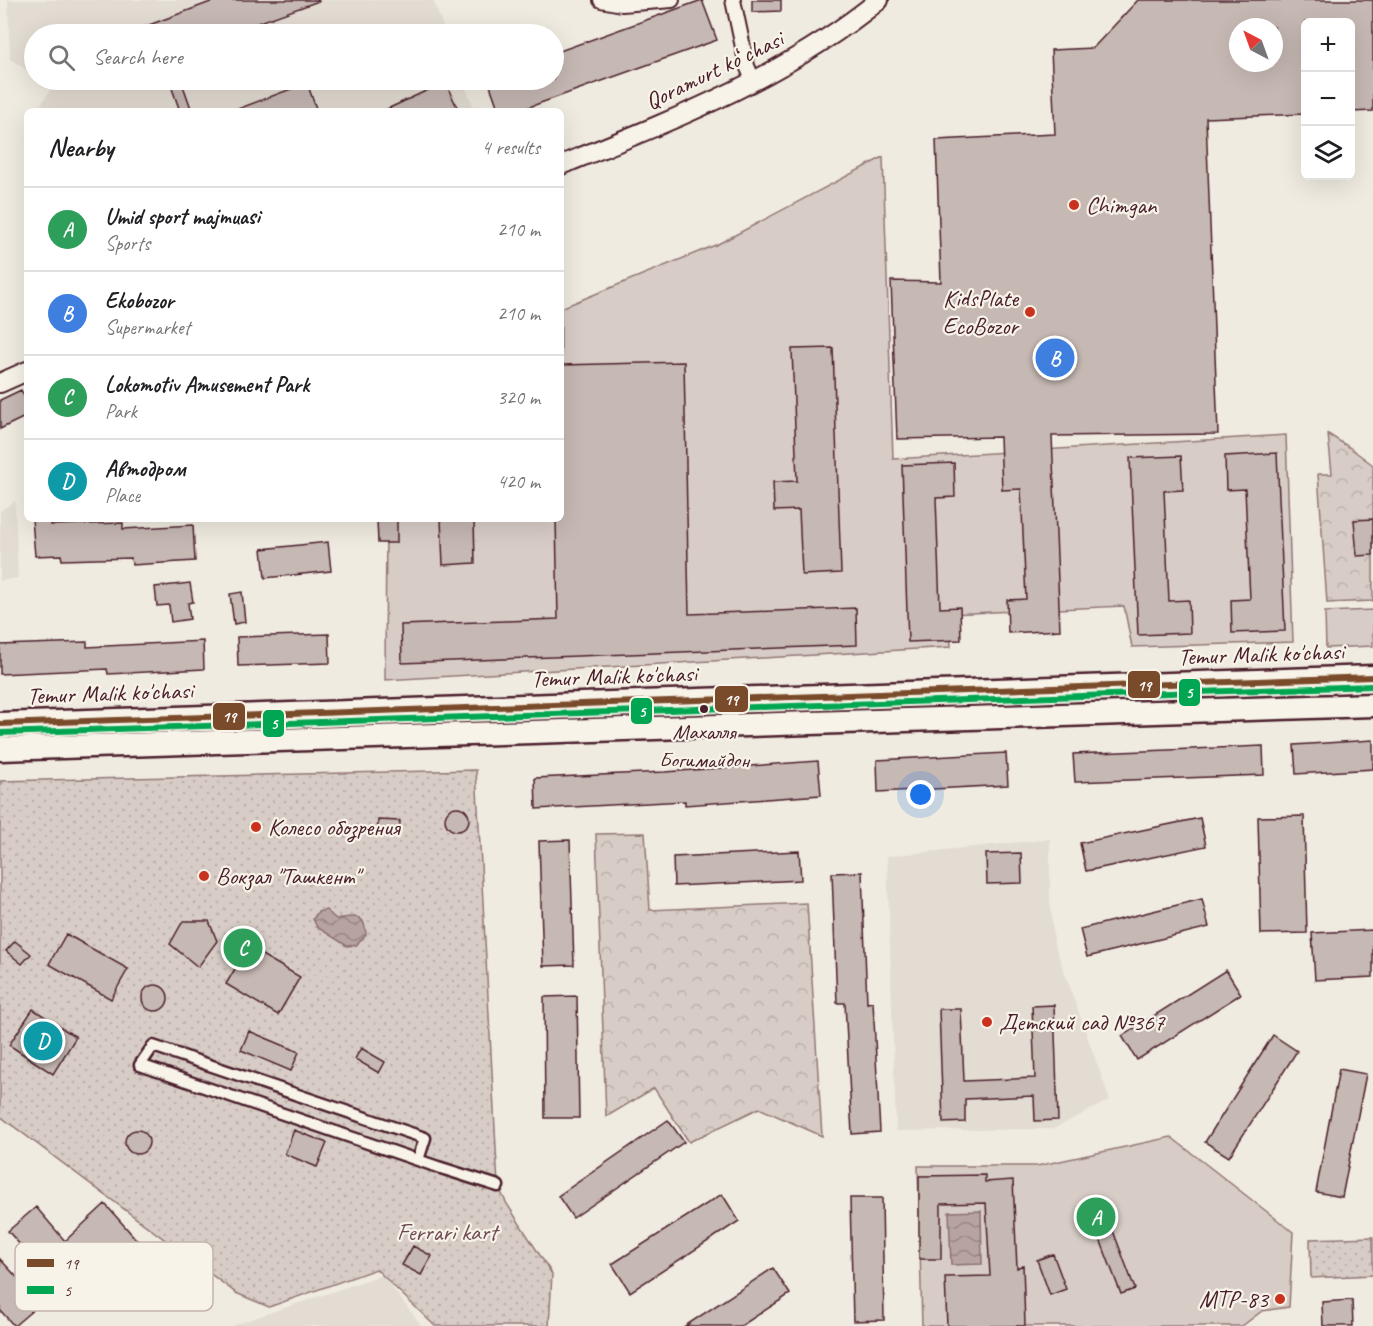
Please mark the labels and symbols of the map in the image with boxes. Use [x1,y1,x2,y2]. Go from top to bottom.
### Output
north arrow [1229,18,1283,72]
street label: Qoramurt koʻchasi [640,23,790,116]
place label: Chimgan [1086,190,1158,220]
marker: Chimgan [1067,198,1081,212]
place label: KidsPlate EcoBozor [943,283,1020,341]
marker: KidsPlate EcoBozor [1023,305,1037,319]
pin: B [1036,336,1074,380]
street label: Temur Malik ko'chasi [1177,636,1347,672]
street label: Temur Malik ko'chasi [530,658,700,694]
line badge: 19 [1127,670,1161,699]
street label: Temur Malik ko'chasi [26,675,196,711]
text: 19 [1137,676,1153,696]
line badge: 5 [1178,678,1201,707]
text: 5 [1186,683,1195,703]
line badge: 19 [714,685,749,713]
text: 19 [724,690,740,710]
line badge: 5 [630,697,653,725]
line badge: 19 [212,702,246,731]
text: 5 [639,702,648,722]
marker: Махалля Богимайдон [698,703,710,715]
text: 19 [222,707,238,727]
line badge: 5 [262,709,285,738]
text: 5 [271,714,280,734]
place label: Махалля Богимайдон [659,718,751,774]
your location [906,780,935,809]
place label: Колесо обозрения [268,812,401,843]
marker: Колесо обозрения [249,820,263,834]
place label: Вокзал "Ташкент" [216,861,365,891]
marker: Вокзал "Ташкент" [197,869,211,883]
pin: C [224,926,262,970]
place label: Детский сад №367 [999,1007,1166,1037]
marker: Детский сад №367 [980,1015,994,1029]
pin: D [24,1018,63,1064]
pin: A [1076,1194,1116,1240]
park label: Ferrari kart [397,1217,500,1247]
legend [15,1242,213,1311]
text: 19 [64,1254,80,1274]
text: 5 [64,1281,72,1301]
place label: MTP-83 [1199,1284,1270,1314]
marker: MTP-83 [1273,1292,1287,1306]

